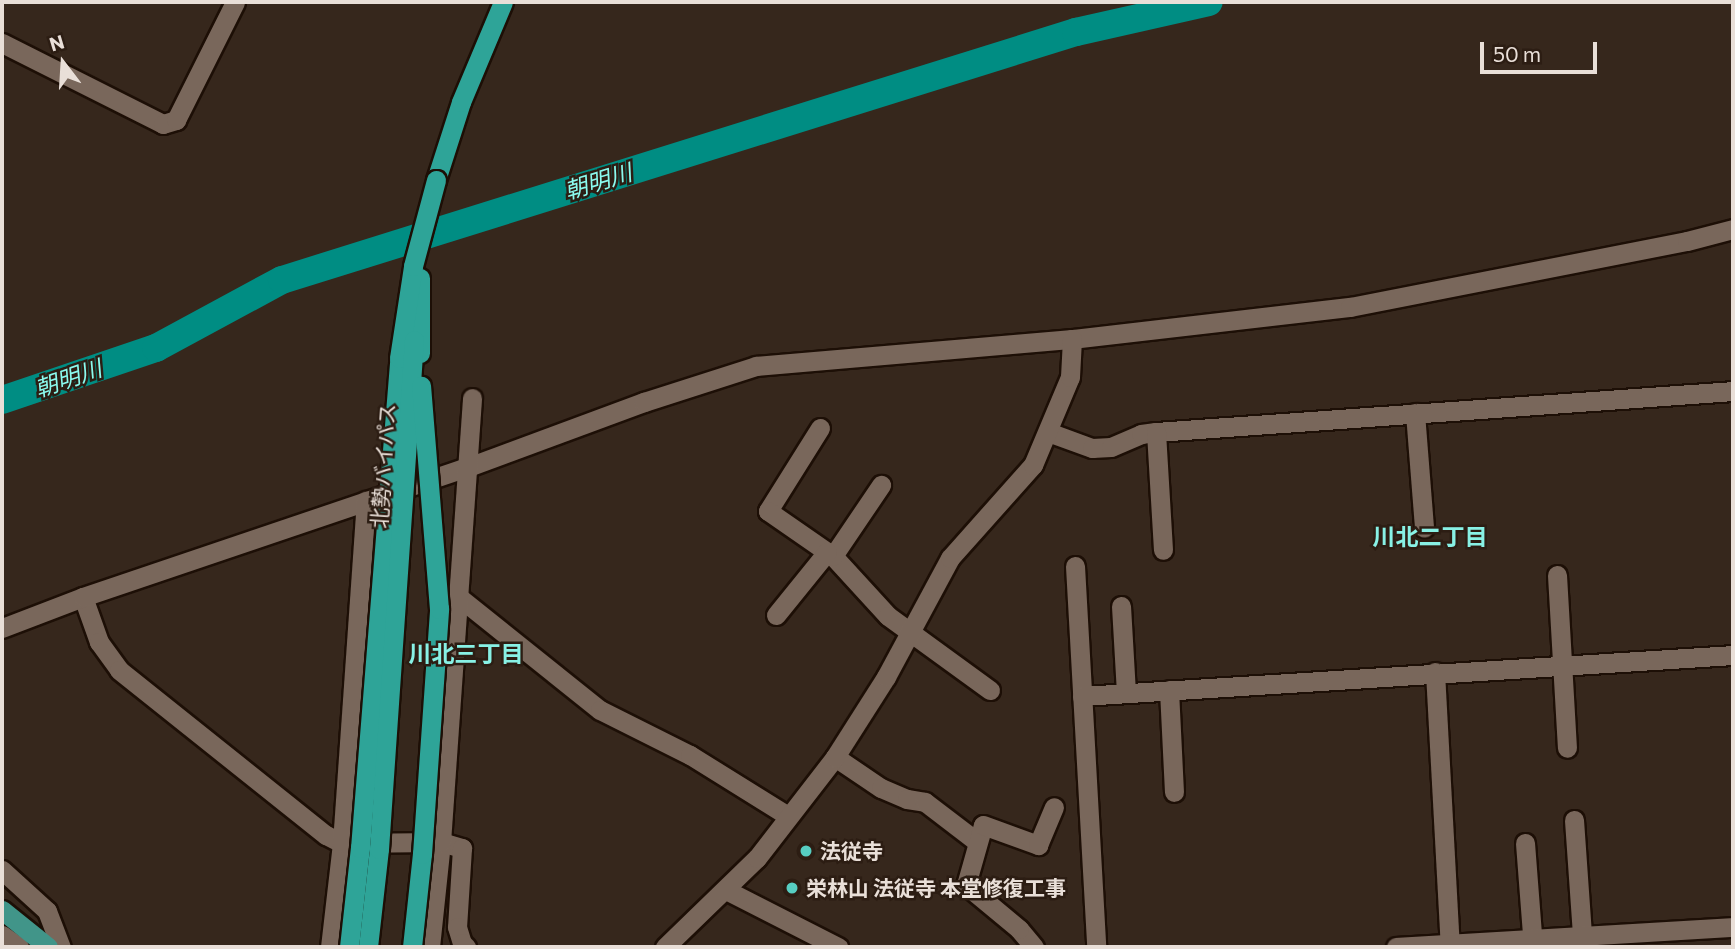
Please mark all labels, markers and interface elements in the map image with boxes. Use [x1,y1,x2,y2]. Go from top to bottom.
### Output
north arrow [28,28,98,98]
scale bar [1483,28,1600,72]
text: N [47,29,67,56]
text: 50 m [1493,41,1541,66]
water label: 朝明川 [561,158,635,204]
water label: 朝明川 [31,354,105,402]
street label: 北勢バイパス [366,402,400,530]
district label: 川北二丁目 [1373,522,1487,550]
district label: 川北三丁目 [409,639,523,667]
place label: 法従寺 [820,838,883,864]
marker: 法従寺 [798,843,814,859]
place label: 栄林山 法従寺 本堂修復工事 [806,875,1066,901]
marker: 栄林山 法従寺 本堂修復工事 [784,880,800,896]

